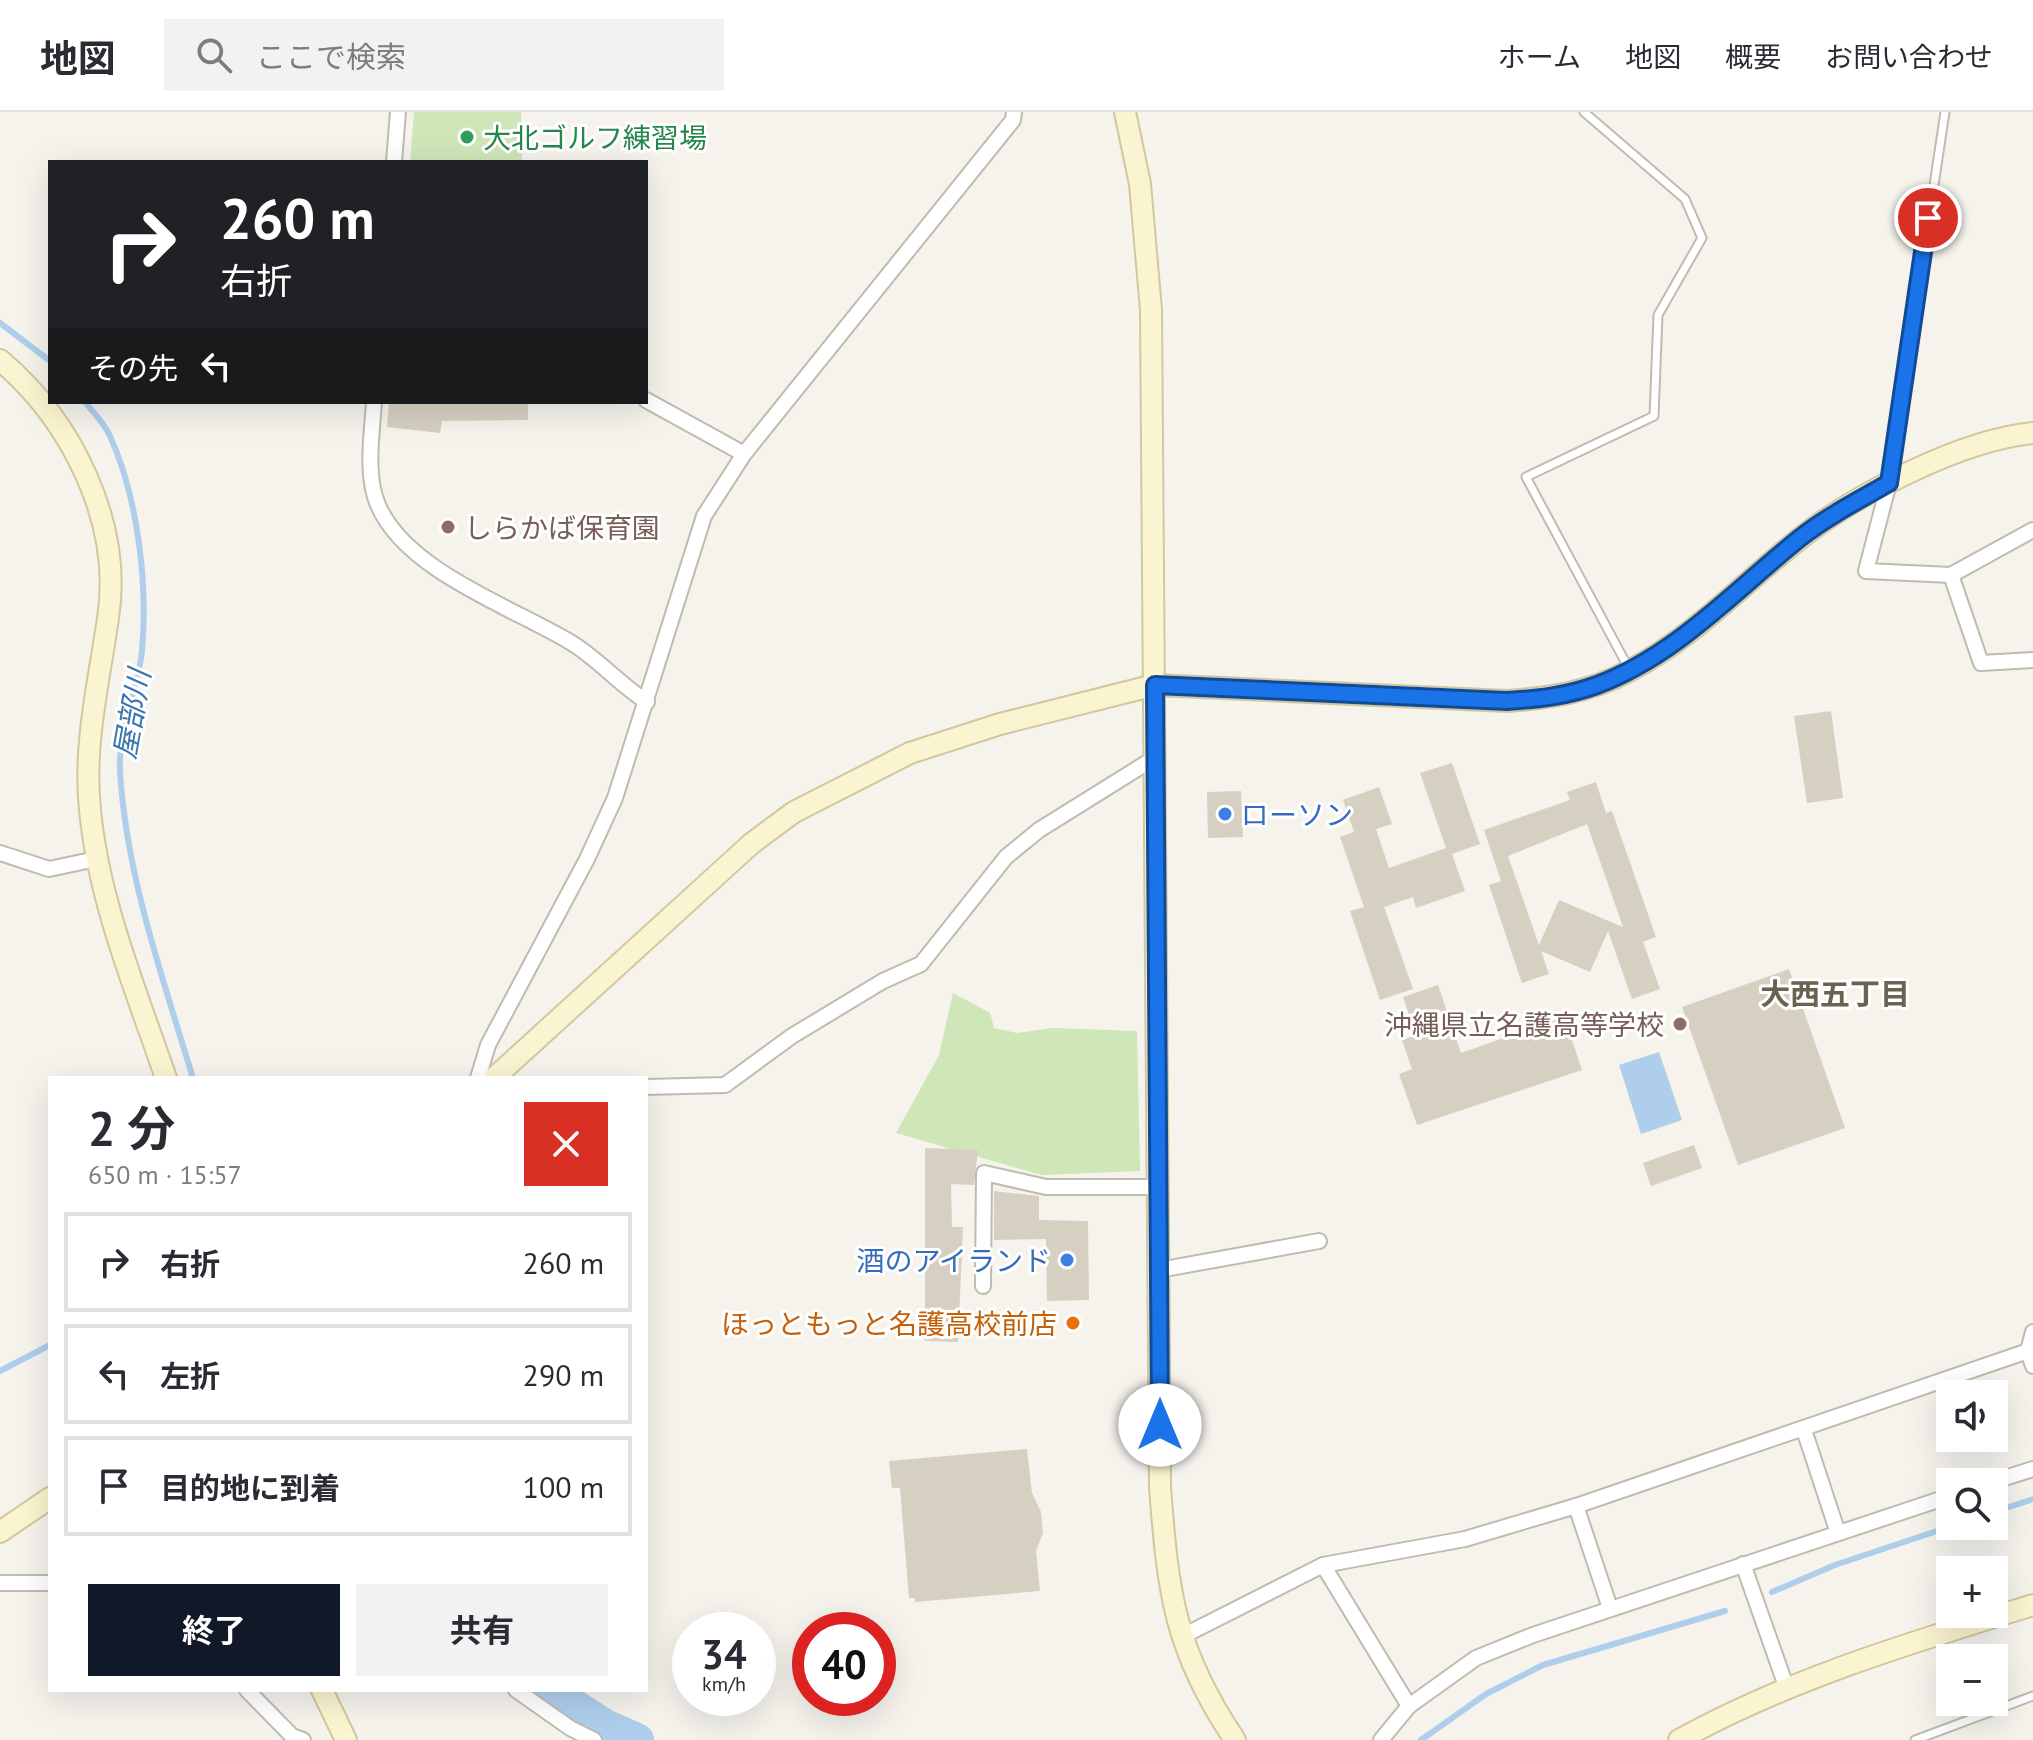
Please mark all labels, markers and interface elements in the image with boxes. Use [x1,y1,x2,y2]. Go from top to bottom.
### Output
search box [164,19,724,91]
text: 地図 [40,33,116,82]
icon: search [192,33,236,77]
text: ここで検索 [256,37,406,76]
text: ホーム [1498,38,1581,75]
text: 地図 [1625,38,1681,75]
text: 概要 [1725,38,1781,75]
text: お問い合わせ [1825,38,1993,75]
place label: 大北ゴルフ練習場 [483,119,707,156]
marker: 大北ゴルフ練習場 [458,128,476,146]
text: 260 m [220,182,375,254]
pin [1894,184,1962,252]
icon: right [88,192,192,296]
icon: arrive [1906,196,1950,240]
text: 右折 [220,257,292,304]
icon: left [194,344,238,388]
text: その先 [88,348,178,387]
place label: しらかば保育園 [464,509,660,546]
marker: しらかば保育園 [439,518,457,536]
water label: 屋部川 [104,663,159,762]
place label: ローソン [1241,796,1353,833]
marker: ローソン [1216,805,1234,823]
district label: 大西五丁目 [1760,974,1910,1013]
place label: 沖縄県立名護高等学校 [1384,1006,1664,1043]
marker: 沖縄県立名護高等学校 [1671,1015,1689,1033]
text: 2 分 [88,1097,175,1159]
button: close [524,1102,608,1186]
text: 650 m · 15:57 [88,1158,242,1191]
icon: right [92,1240,136,1284]
place label: 酒のアイランド [856,1242,1051,1279]
text: 260 m [523,1243,604,1282]
text: 右折 [160,1244,220,1283]
marker: 酒のアイランド [1058,1251,1076,1269]
place label: ほっともっと名護高校前店 [721,1305,1057,1342]
marker: ほっともっと名護高校前店 [1064,1314,1082,1332]
icon: left [92,1352,136,1396]
text: 290 m [523,1355,604,1394]
text: 左折 [160,1356,220,1395]
map controls [1936,1380,2008,1716]
button: sound [1936,1380,2008,1452]
position arrow [1118,1383,1202,1467]
icon: arrive [92,1464,136,1508]
text: 100 m [523,1467,604,1506]
text: 目的地に到着 [160,1468,340,1507]
button: search [1936,1468,2008,1540]
button: + [1936,1556,2008,1628]
button: 終了 [88,1584,340,1676]
button: 共有 [356,1584,608,1676]
speed limit sign: 40 [792,1612,896,1716]
text: 34 [701,1628,747,1680]
button: − [1936,1644,2008,1716]
text: km/h [702,1671,746,1697]

